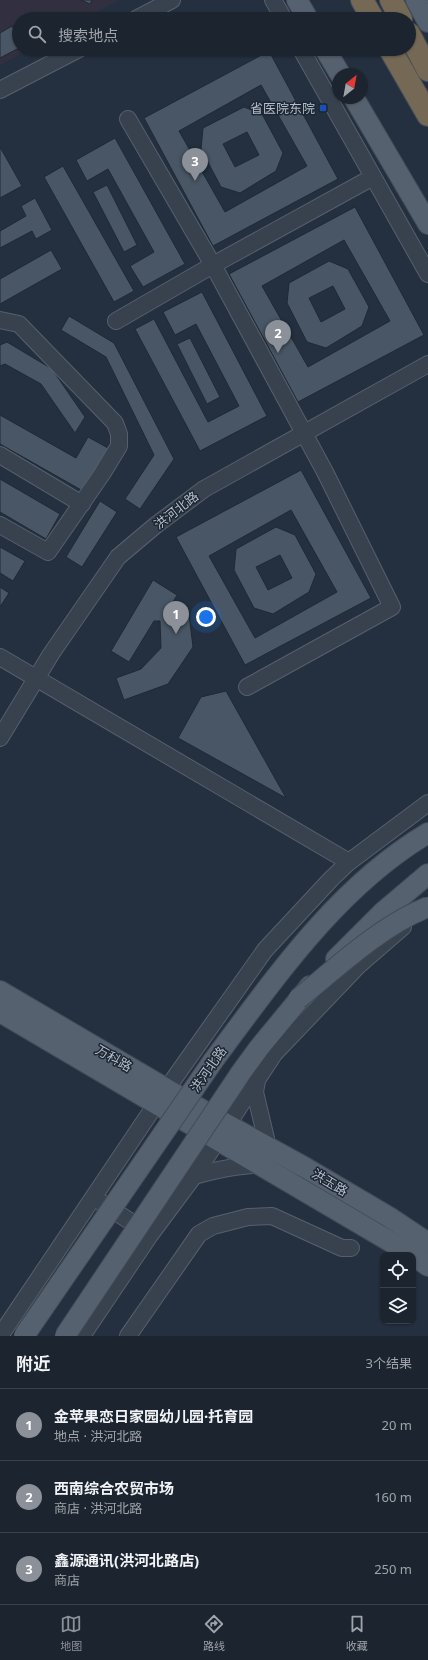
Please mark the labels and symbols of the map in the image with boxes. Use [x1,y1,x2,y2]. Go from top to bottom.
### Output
north arrow [332,68,368,104]
place label: 省医院东院 [250,99,315,117]
marker: 省医院东院 [318,103,328,113]
pin: 3 [182,148,208,181]
pin: 2 [265,320,291,353]
street label: 洪河北路 [150,487,202,533]
pin: 1 [163,601,189,634]
your location [196,607,216,627]
street label: 万科路 [93,1040,135,1076]
street label: 洪河北路 [186,1043,230,1095]
street label: 洪玉路 [309,1164,351,1200]

